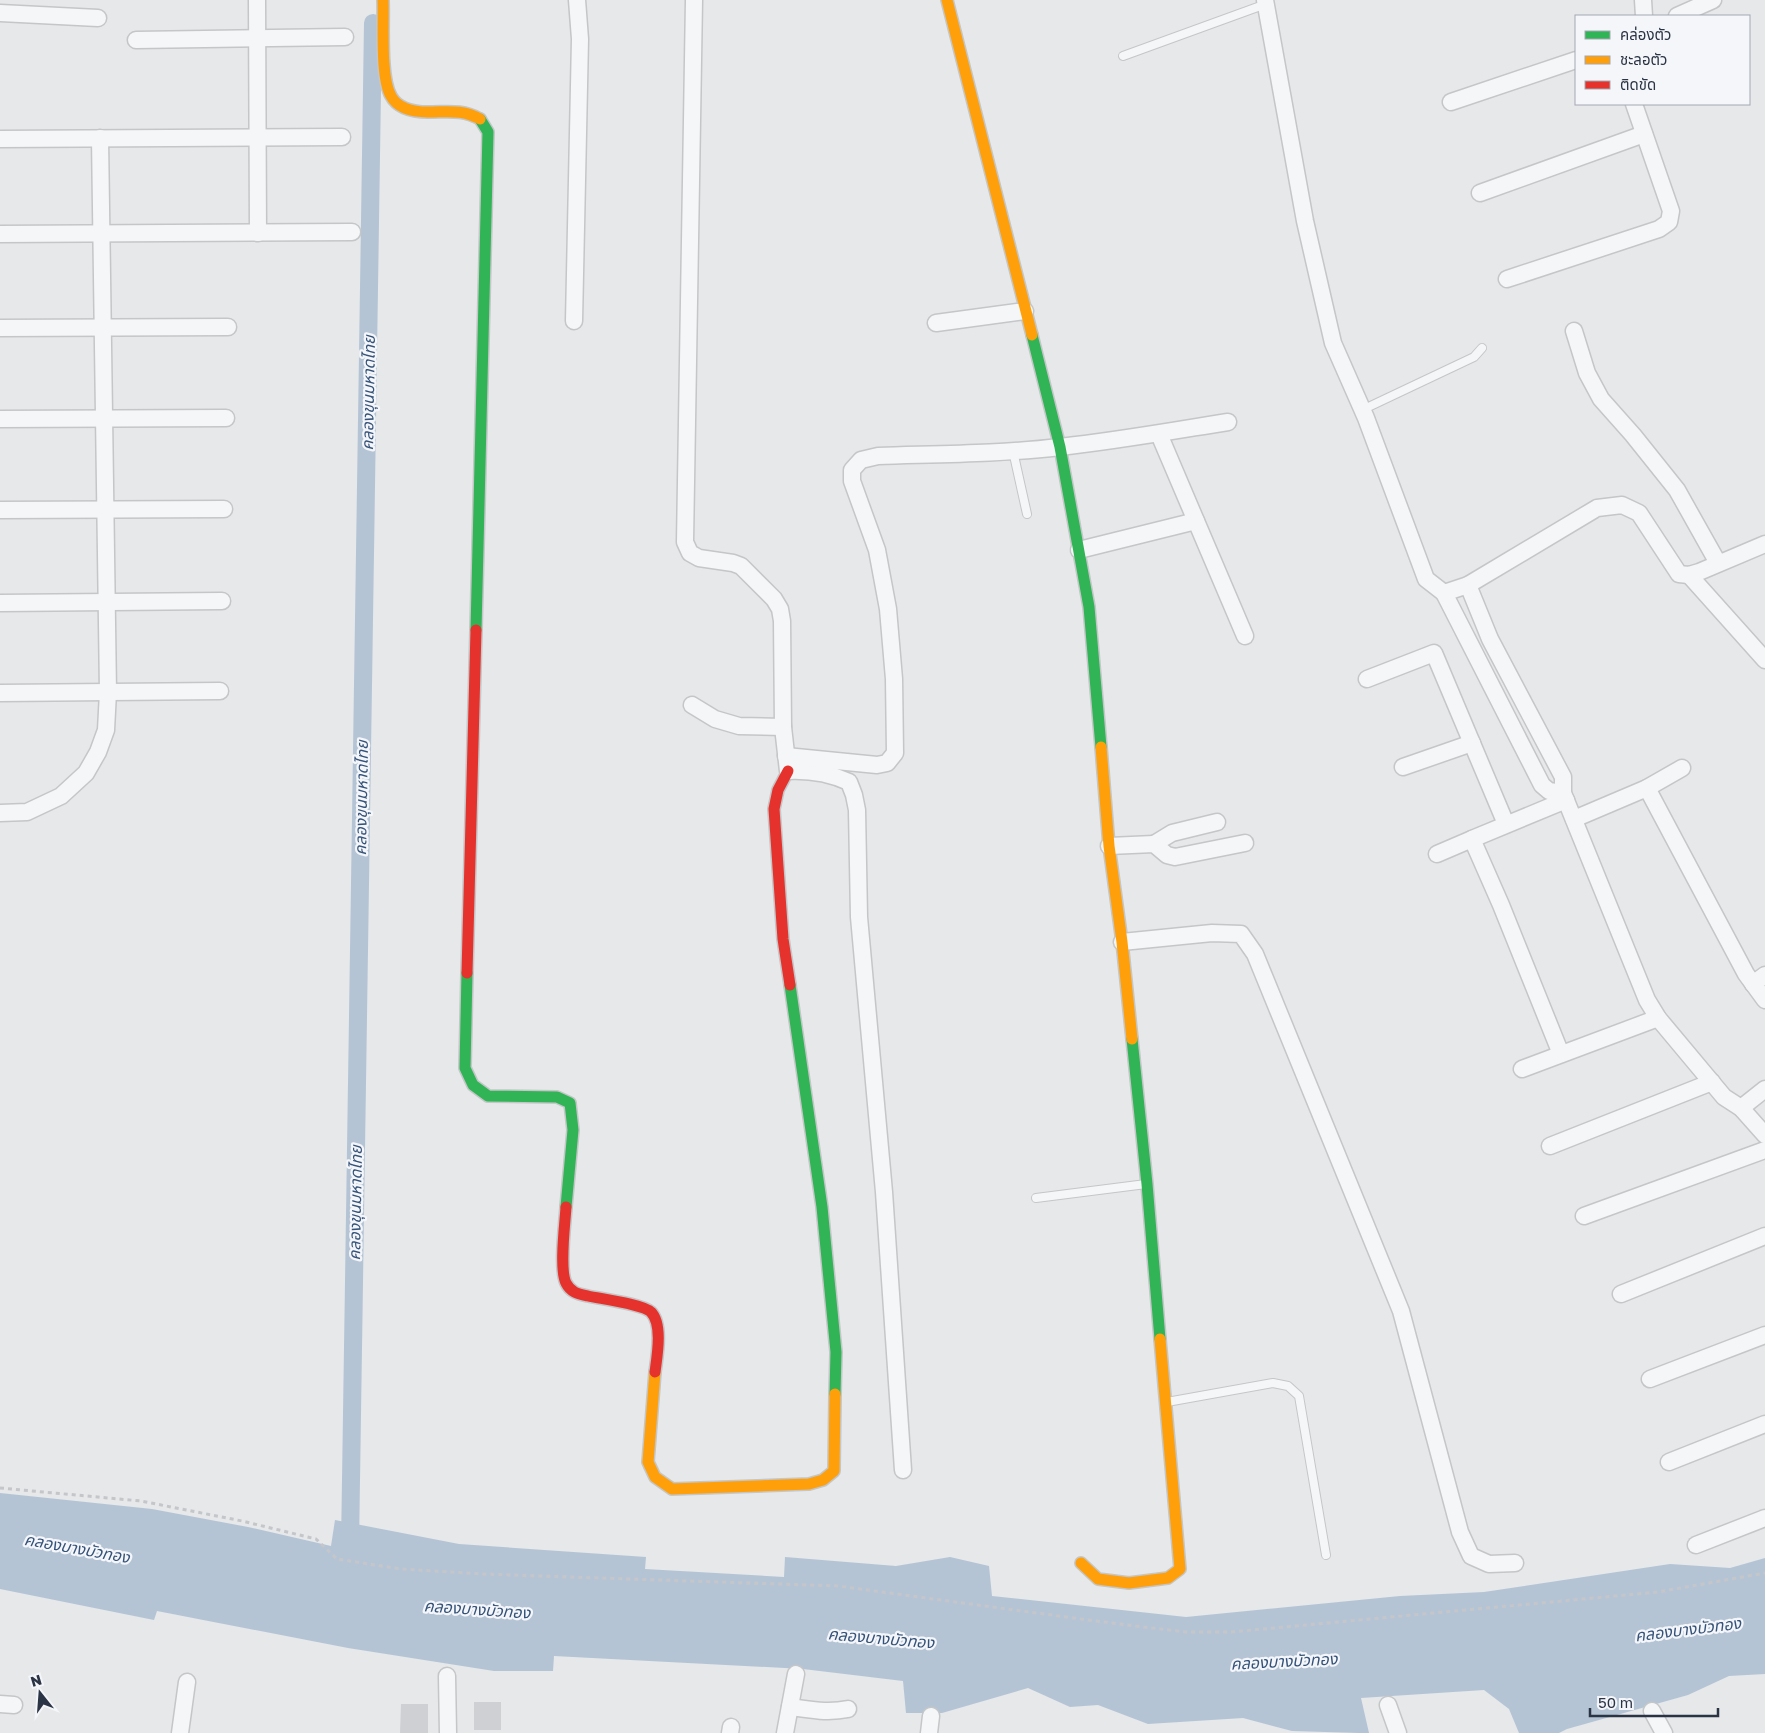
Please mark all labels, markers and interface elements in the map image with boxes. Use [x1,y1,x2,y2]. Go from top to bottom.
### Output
legend [1575,15,1750,105]
text: คล่องตัว [1620,25,1671,43]
text: ชะลอตัว [1620,50,1667,68]
text: ติดขัด [1620,75,1656,93]
water label: คลองขุนมหาดไทย [357,334,380,451]
water label: คลองขุนมหาดไทย [350,739,373,856]
water label: คลองขุนมหาดไทย [344,1144,367,1261]
water label: คลองบางบัวทอง [23,1529,133,1567]
water label: คลองบางบัวทอง [423,1595,532,1623]
water label: คลองบางบัวทอง [1634,1612,1743,1645]
water label: คลองบางบัวทอง [827,1623,936,1653]
water label: คลองบางบัวทอง [1230,1648,1339,1674]
north arrow [15,1668,65,1718]
text: N [28,1670,44,1690]
scale bar [1590,1686,1718,1718]
text: 50 m [1598,1693,1633,1711]

